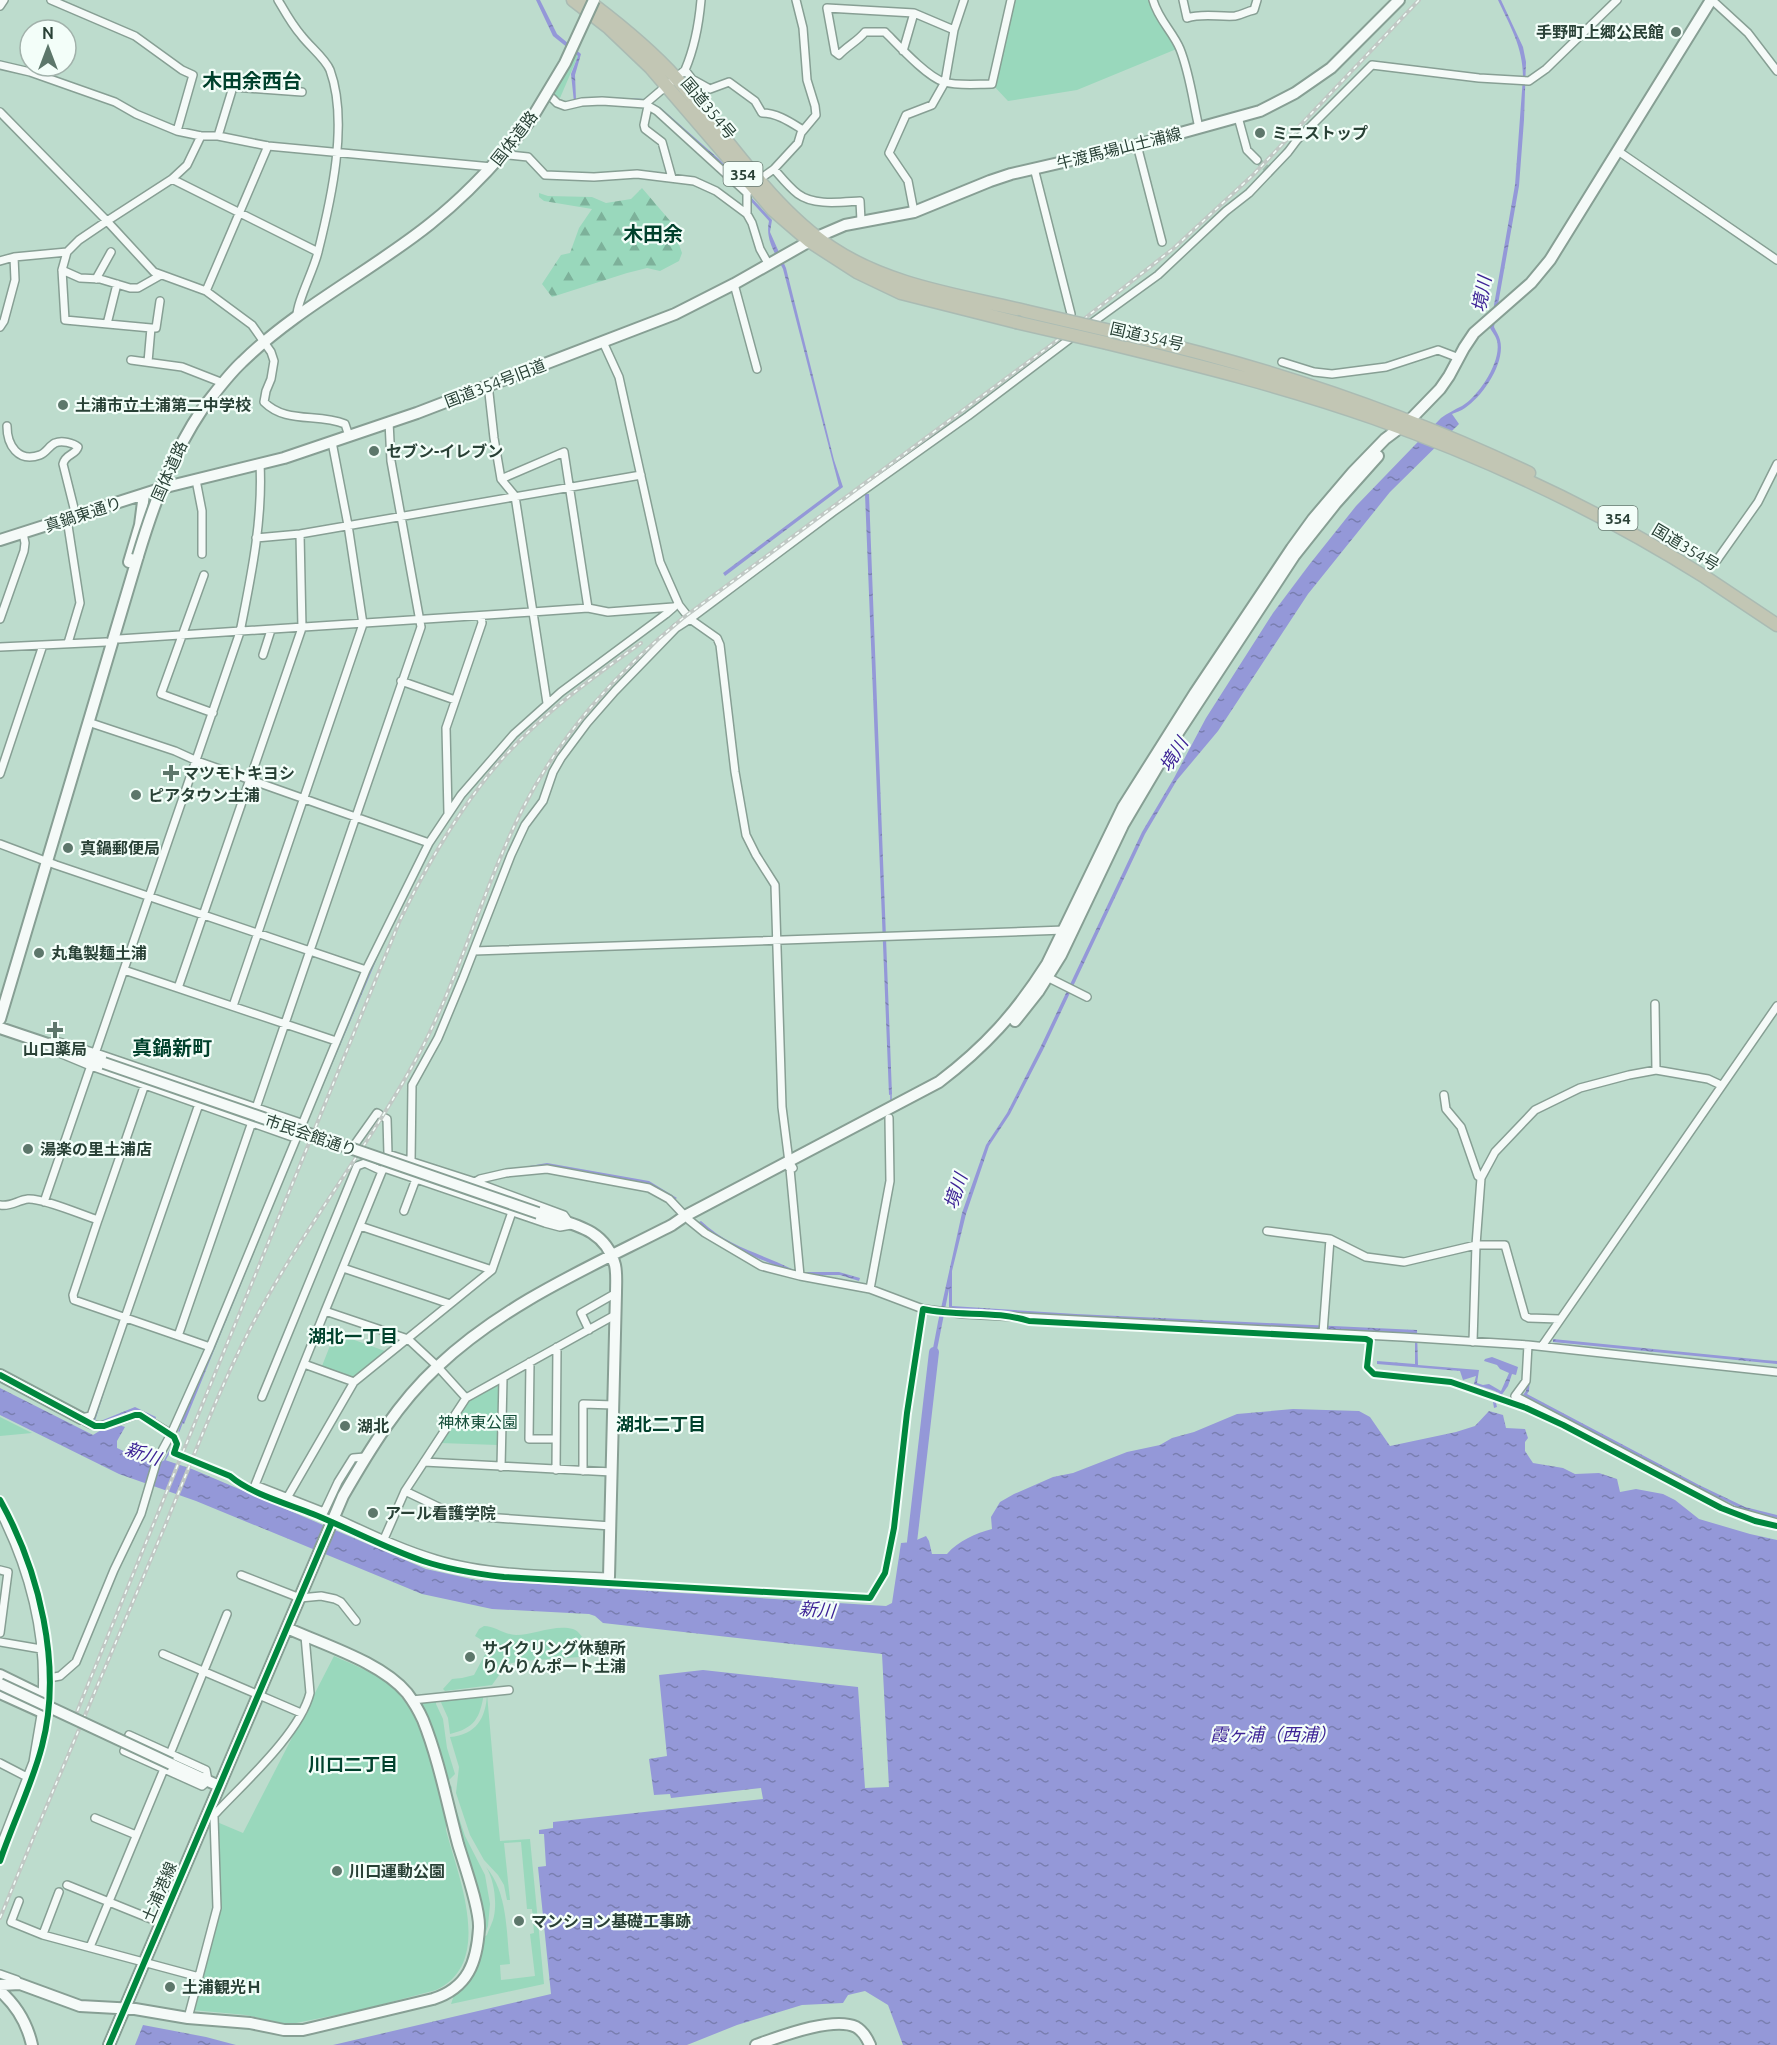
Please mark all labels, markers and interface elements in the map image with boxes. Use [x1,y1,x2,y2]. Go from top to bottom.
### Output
north arrow [18,18,78,78]
place label: 手野町上郷公民館 [1536,23,1664,41]
text: N [42,24,54,42]
marker: 手野町上郷公民館 [1669,25,1683,39]
district label: 木田余西台 [202,69,302,92]
street label: 国道354号 [678,73,740,143]
street label: 国体道路 [487,107,541,169]
street label: 牛渡馬場山土浦線 [1055,124,1183,172]
place label: ミニストップ [1272,124,1368,142]
marker: ミニストップ [1253,126,1267,140]
road number: 354 [724,162,762,186]
district label: 木田余 [623,222,683,245]
water label: 境川 [1468,273,1494,313]
street label: 国道354号 [1108,319,1186,353]
street label: 国道354号旧道 [442,355,548,411]
place label: 土浦市立土浦第二中学校 [75,396,251,414]
marker: 土浦市立土浦第二中学校 [56,398,70,412]
street label: 国体道路 [148,438,190,504]
place label: セブン-イレブン [386,442,503,460]
marker: セブン-イレブン [367,444,381,458]
street label: 真鍋東通り [42,493,124,535]
road number: 354 [1598,506,1638,530]
street label: 国道354号 [1649,520,1723,574]
water label: 境川 [1155,732,1192,775]
place label: マツモトキヨシ [183,764,295,782]
marker: マツモトキヨシ [164,766,178,780]
place label: ピアタウン土浦 [148,786,260,804]
marker: ピアタウン土浦 [129,788,143,802]
place label: 真鍋郵便局 [80,839,160,857]
marker: 真鍋郵便局 [61,841,75,855]
place label: 丸亀製麺土浦 [51,944,147,962]
marker: 丸亀製麺土浦 [32,946,46,960]
marker: 山口薬局 [48,1023,62,1037]
district label: 真鍋新町 [132,1036,212,1059]
place label: 山口薬局 [23,1040,87,1058]
street label: 市民会館通り [263,1111,359,1159]
place label: 湯楽の里土浦店 [40,1140,152,1158]
marker: 湯楽の里土浦店 [21,1142,35,1156]
water label: 境川 [940,1169,971,1211]
district label: 湖北一丁目 [308,1326,398,1346]
park label: 神林東公園 [438,1413,518,1431]
district label: 湖北二丁目 [616,1414,706,1434]
place label: 湖北 [357,1417,389,1435]
marker: 湖北 [338,1419,352,1433]
water label: 新川 [123,1438,165,1469]
place label: アール看護学院 [385,1504,496,1522]
marker: アール看護学院 [366,1506,380,1520]
water label: 新川 [798,1597,838,1621]
place label: サイクリング休憩所 りんりんポート土浦 [482,1639,626,1675]
marker: サイクリング休憩所 りんりんポート土浦 [463,1650,477,1664]
water label: 霞ヶ浦（西浦） [1210,1724,1336,1744]
district label: 川口二丁目 [308,1754,398,1774]
street label: 土浦港線 [138,1859,180,1925]
place label: 川口運動公園 [349,1862,445,1880]
marker: 川口運動公園 [330,1864,344,1878]
place label: マンション基礎工事跡 [531,1912,691,1930]
marker: マンション基礎工事跡 [512,1914,526,1928]
place label: 土浦観光Ｈ [182,1978,262,1996]
marker: 土浦観光Ｈ [163,1980,177,1994]

